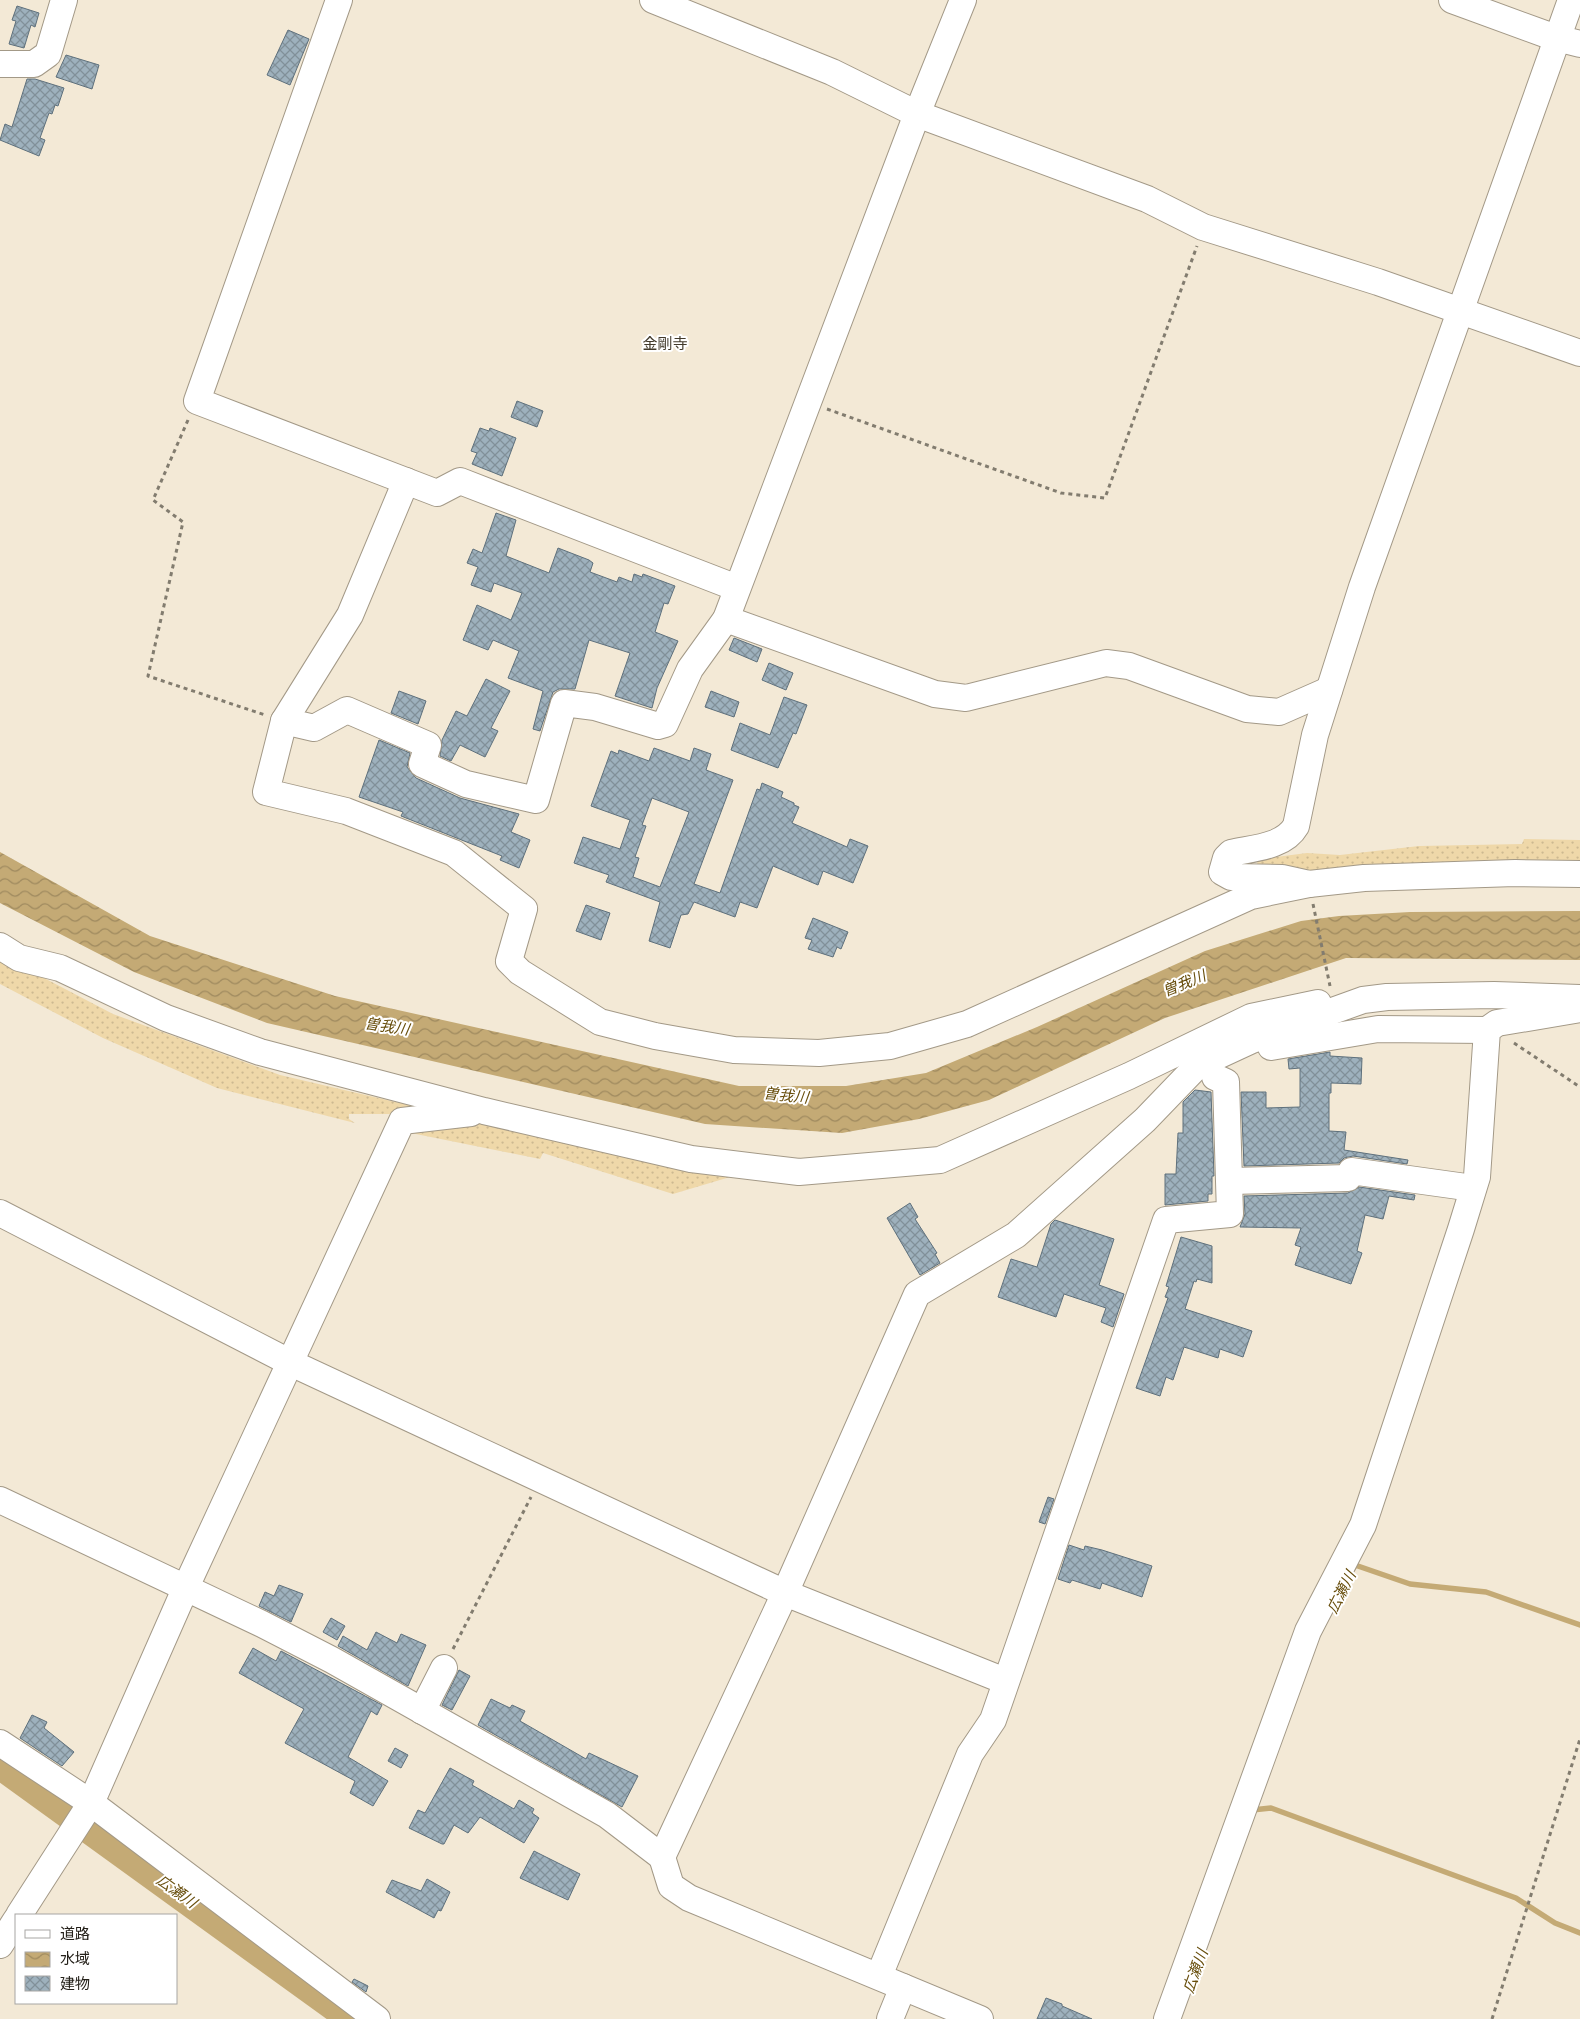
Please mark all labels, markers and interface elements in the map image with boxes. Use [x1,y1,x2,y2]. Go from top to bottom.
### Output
district label: 金剛寺 [642,333,688,354]
water label: 曽我川 [1159,964,1211,1001]
water label: 曽我川 [363,1012,413,1040]
water label: 曽我川 [763,1082,811,1108]
water label: 広瀬川 [1321,1565,1361,1617]
water label: 広瀬川 [153,1869,203,1914]
legend [15,1914,178,2004]
text: 道路 [60,1923,90,1944]
water label: 広瀬川 [1177,1944,1213,1996]
text: 水域 [60,1948,90,1969]
text: 建物 [60,1973,90,1994]

